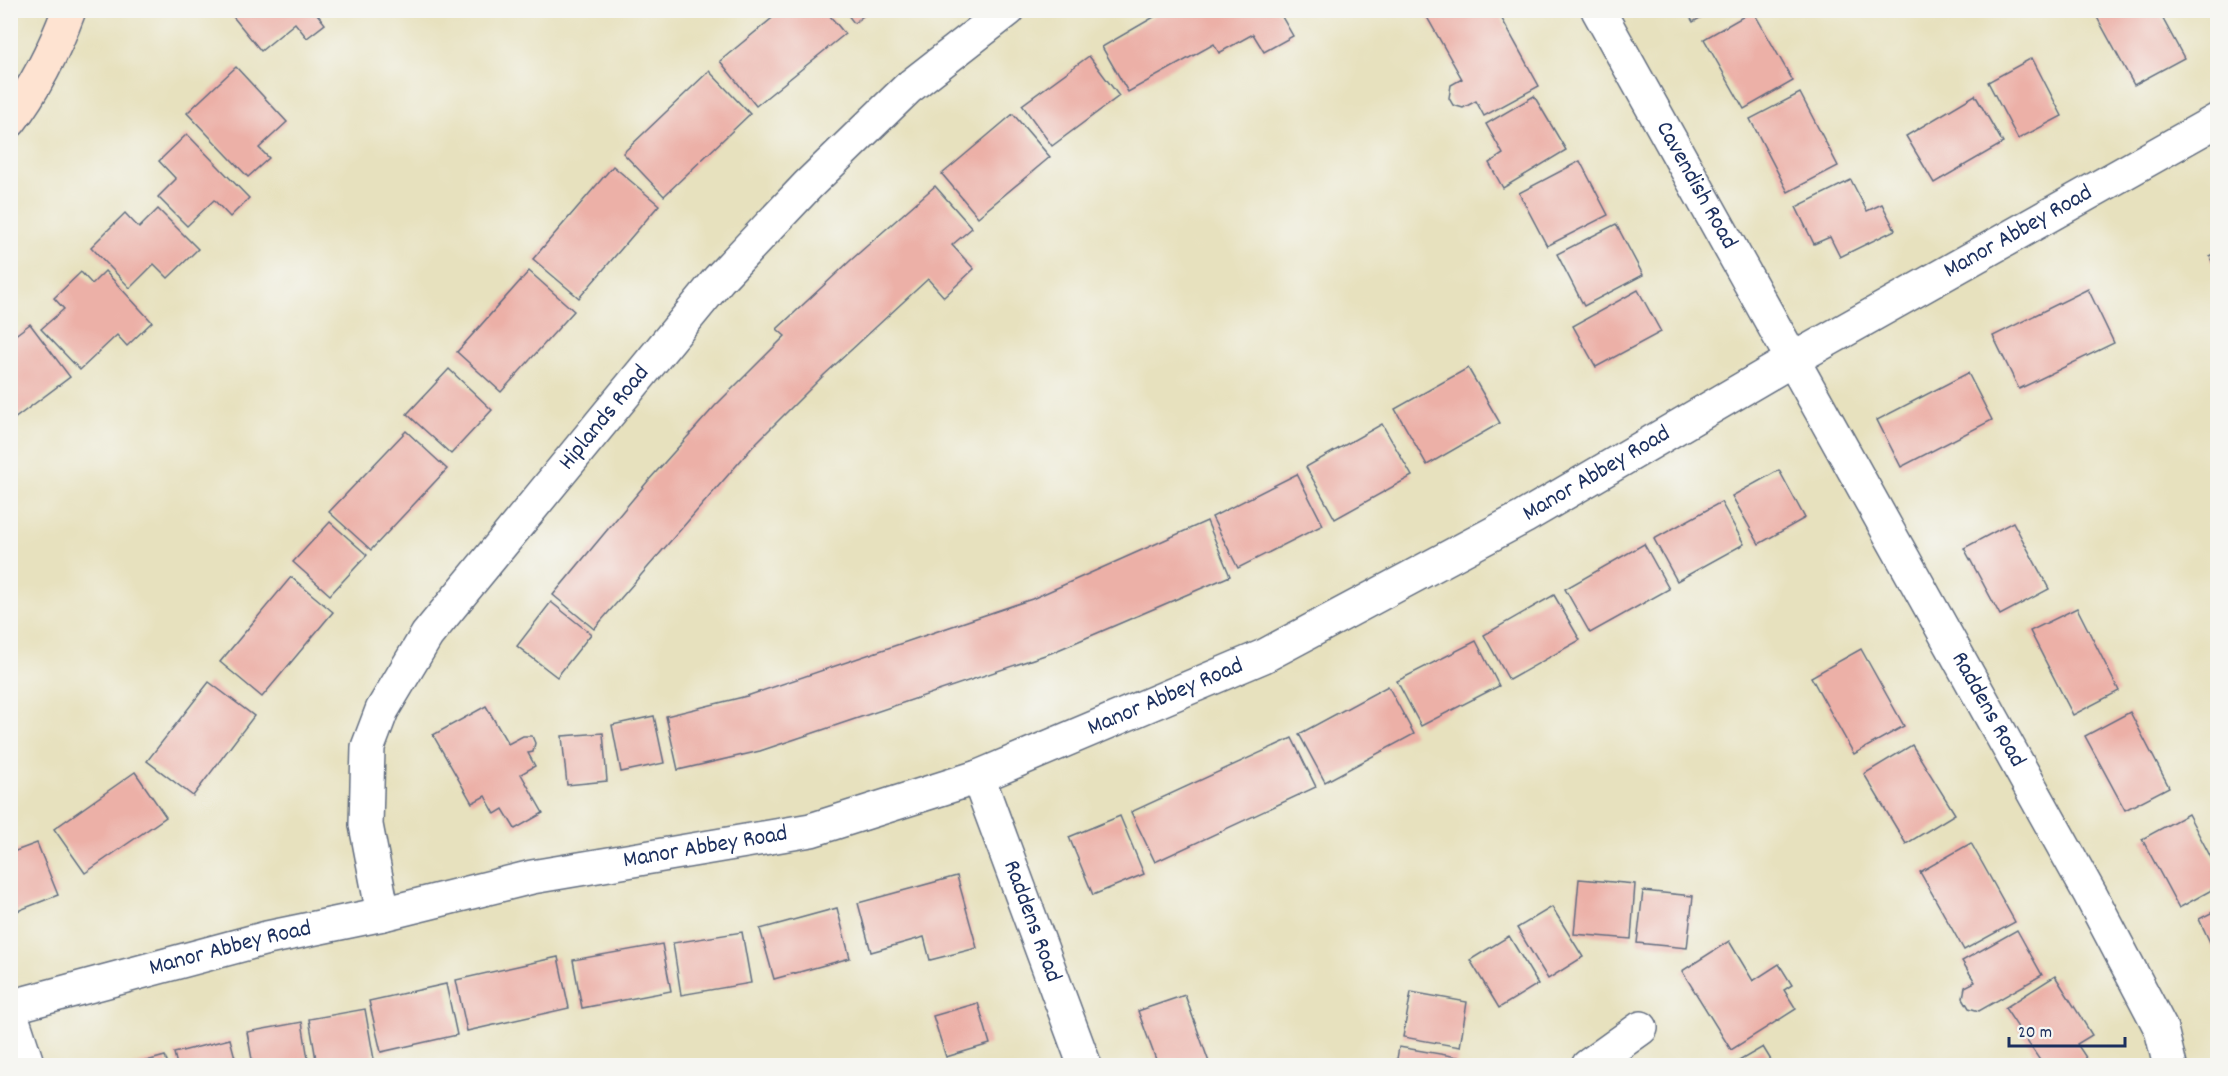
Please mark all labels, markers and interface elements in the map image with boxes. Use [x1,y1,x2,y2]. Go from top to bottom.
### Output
street label: Cavendish Road [1646,115,1745,256]
street label: Manor Abbey Road [1938,177,2099,288]
street label: Hiplands Road [551,358,658,478]
street label: Manor Abbey Road [1517,418,1677,531]
street label: Raddens Road [1942,646,2033,774]
street label: Manor Abbey Road [1083,650,1249,746]
street label: Manor Abbey Road [621,817,790,878]
street label: Raddens Road [993,856,1070,987]
street label: Manor Abbey Road [146,912,314,986]
scale bar [2009,1010,2124,1048]
text: 20 m [2018,1021,2052,1046]

